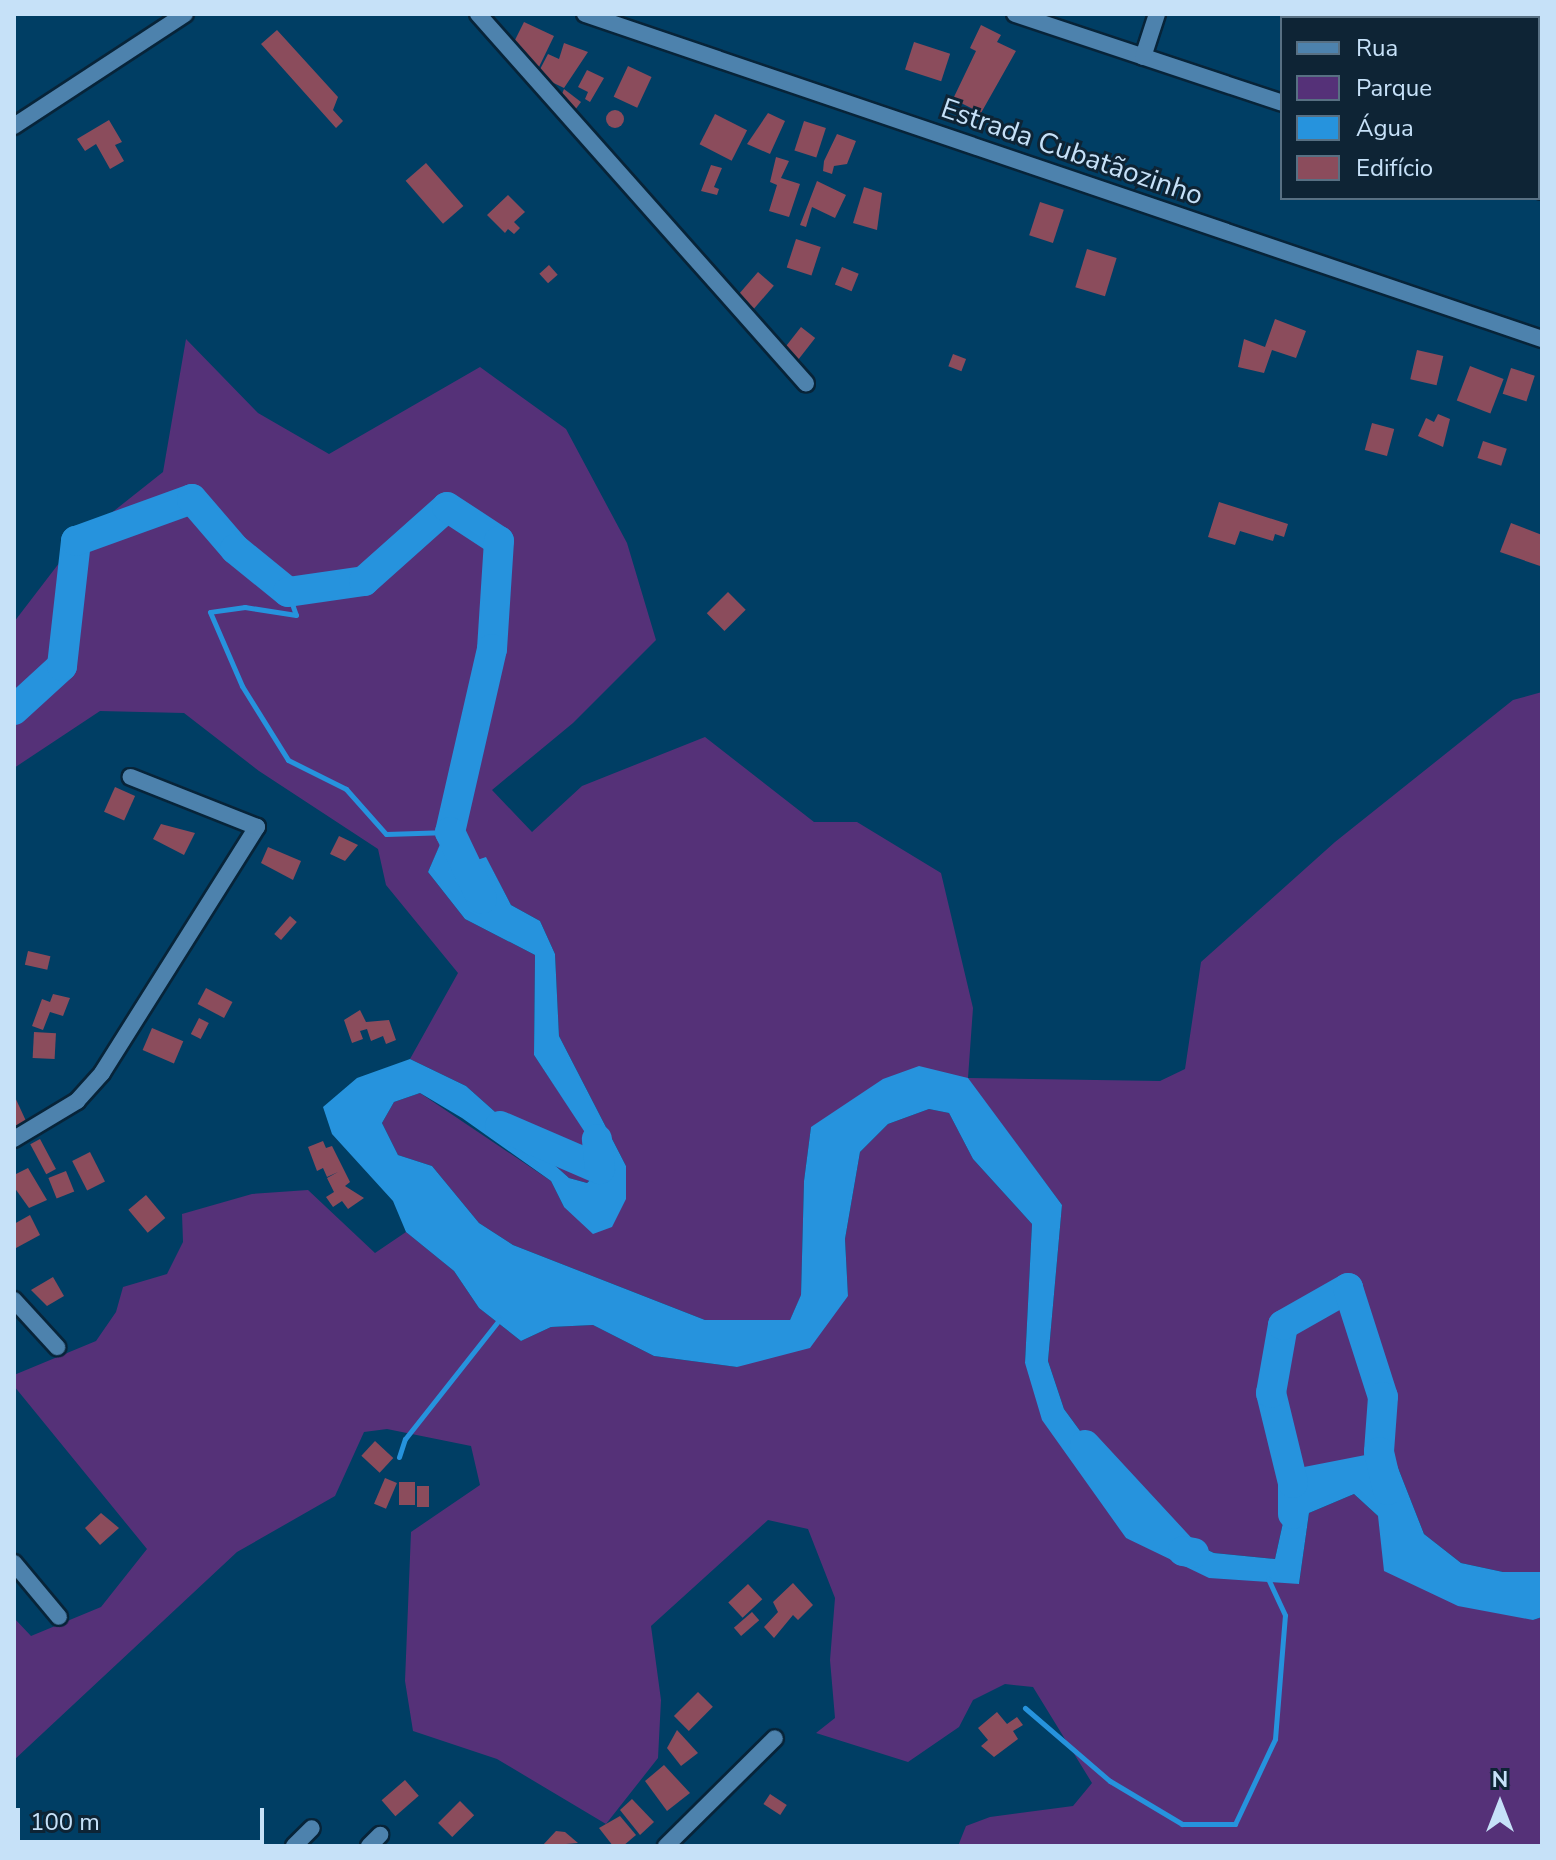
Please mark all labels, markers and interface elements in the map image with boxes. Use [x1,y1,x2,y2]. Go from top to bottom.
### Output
legend [1280,16,1540,200]
text: Rua [1356,32,1398,64]
text: Parque [1356,72,1432,104]
street label: Estrada Cubatãozinho [937,91,1207,213]
text: Água [1356,112,1414,144]
text: Edifício [1356,152,1433,184]
north arrow [1460,1764,1540,1844]
text: N [1492,1765,1508,1795]
scale bar [20,1792,268,1842]
text: 100 m [30,1806,100,1838]

